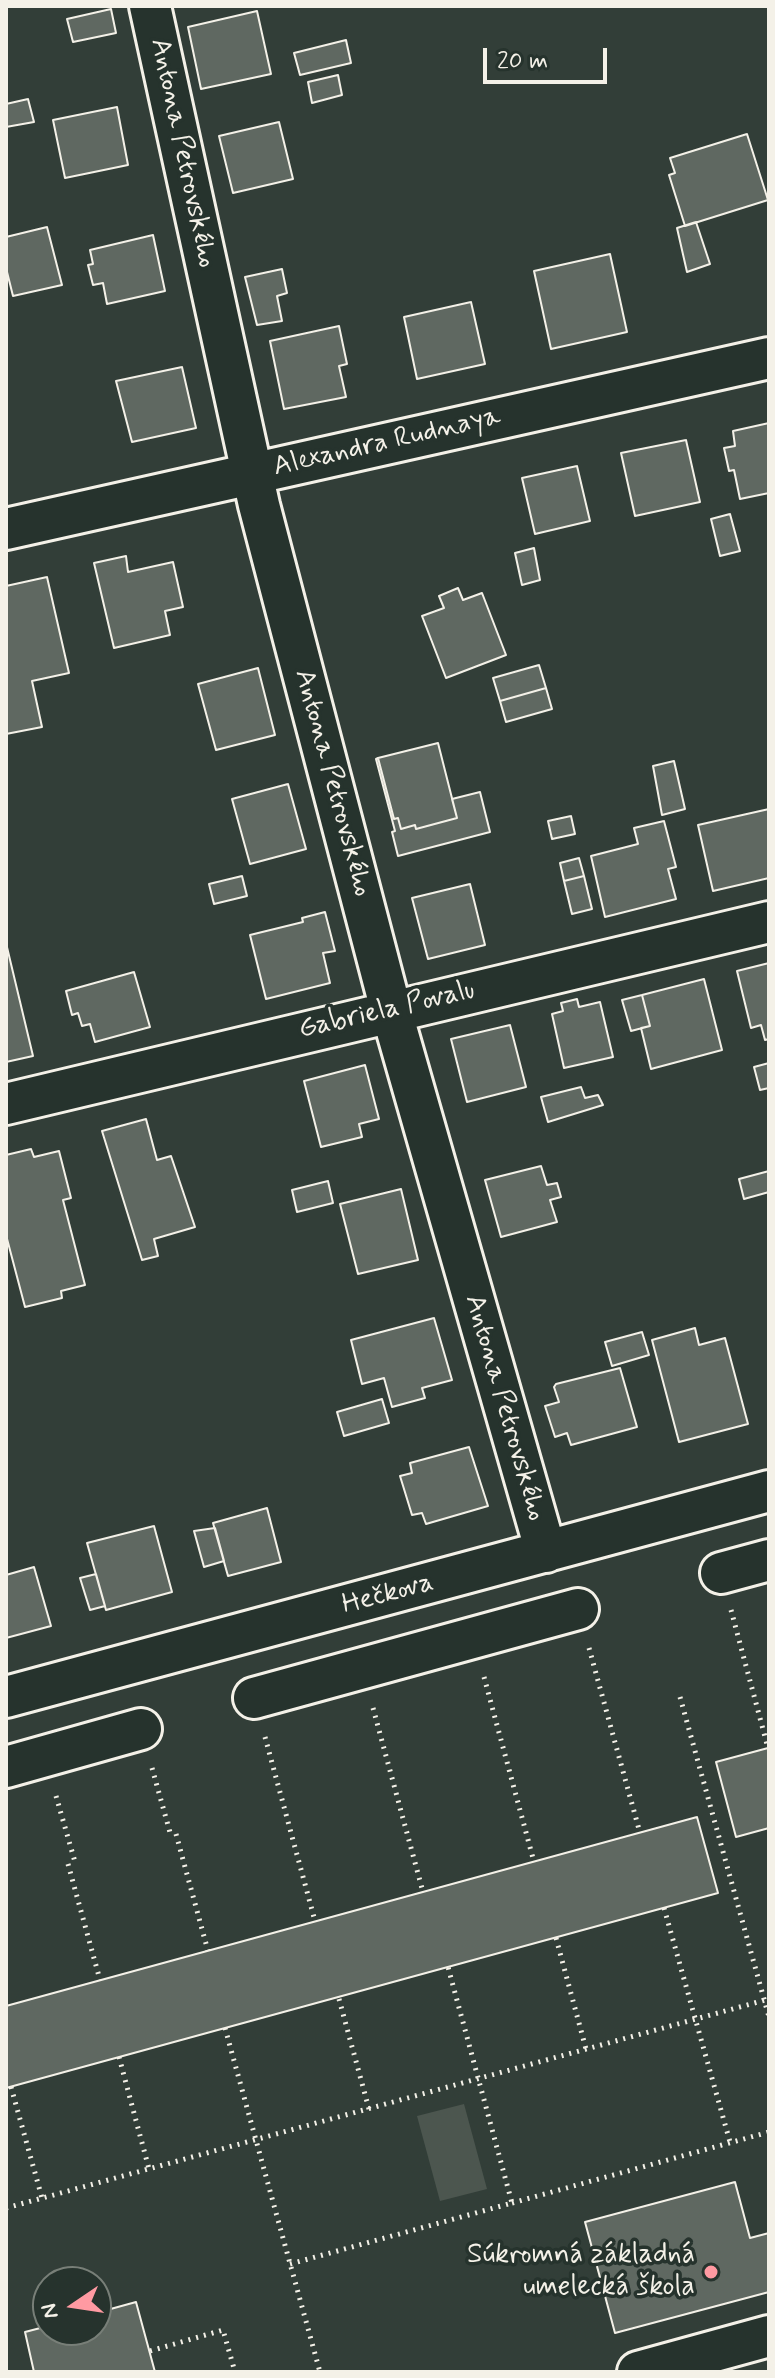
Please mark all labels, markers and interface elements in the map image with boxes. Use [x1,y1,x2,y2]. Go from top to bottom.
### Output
scale bar [487,32,611,82]
street label: Antona Petrovského [141,35,223,271]
text: 20 m [497,46,548,77]
street label: Alexandra Rudnaya [270,401,504,485]
street label: Antona Petrovského [286,666,378,900]
street label: Gabriela Povalu [296,974,478,1048]
street label: Antona Petrovského [456,1291,552,1525]
street label: Hečkova [339,1567,437,1623]
place label: Súkromná základná umelecká škola [467,2239,695,2305]
marker: Súkromná základná umelecká škola [702,2263,720,2281]
north arrow [32,2266,112,2346]
text: N [35,2301,66,2321]

